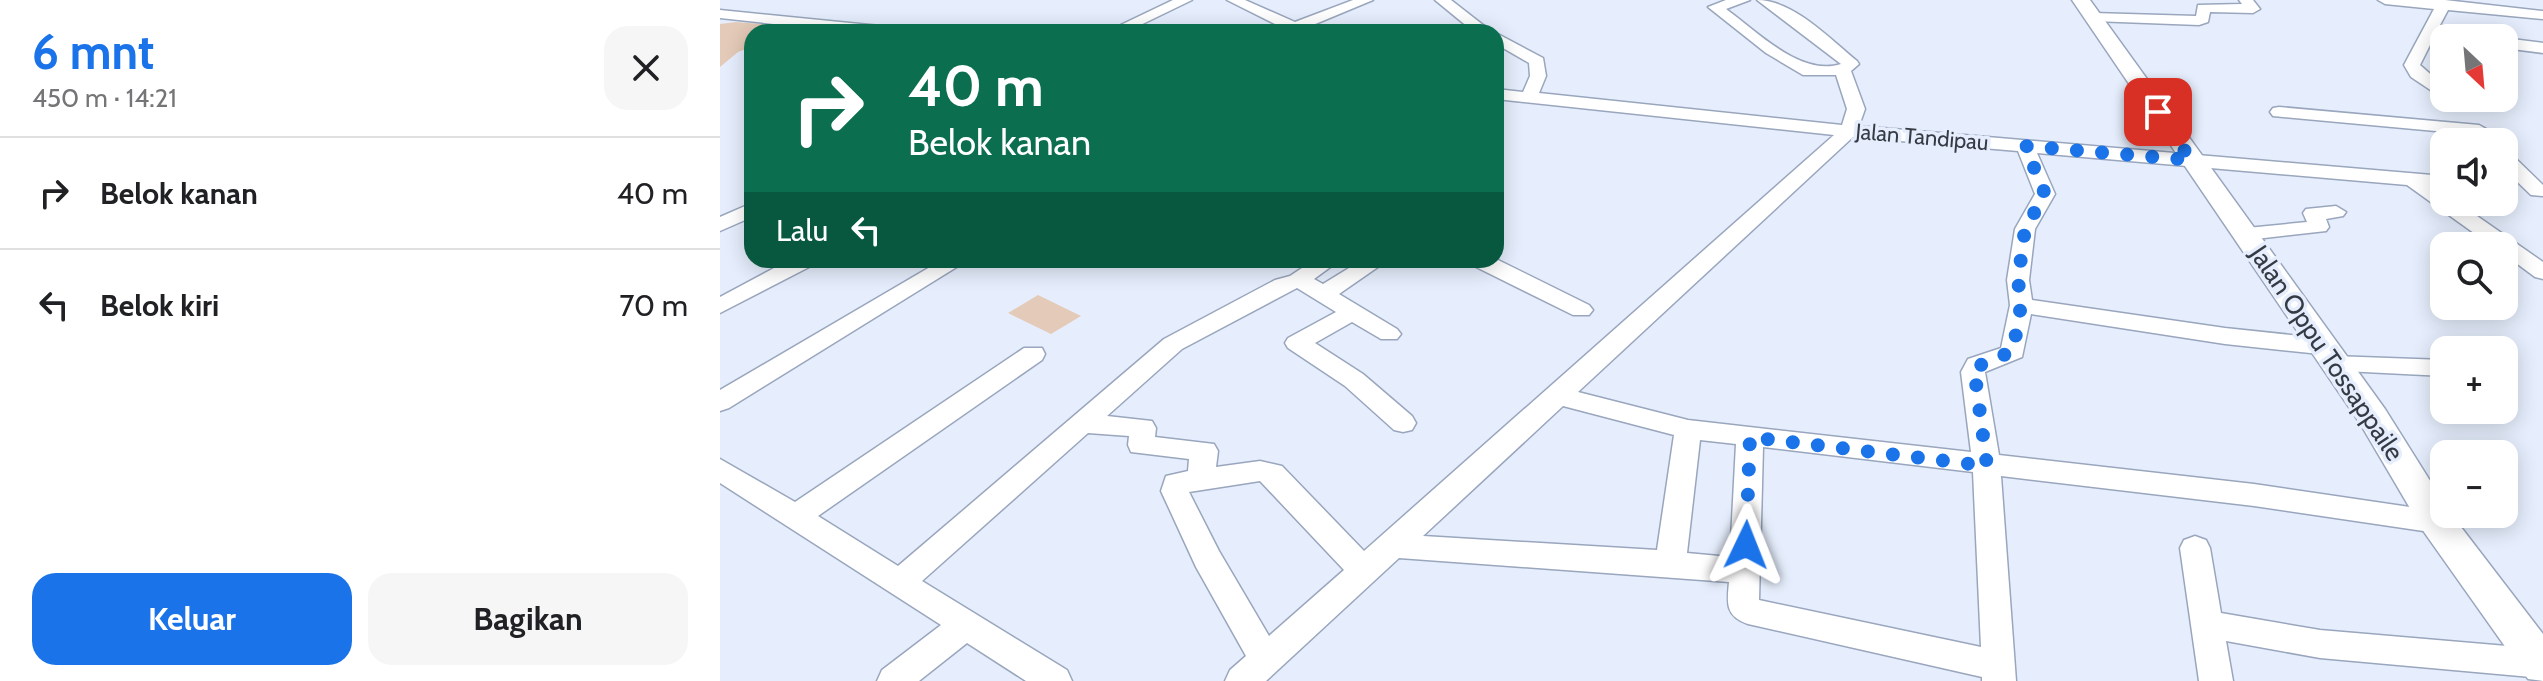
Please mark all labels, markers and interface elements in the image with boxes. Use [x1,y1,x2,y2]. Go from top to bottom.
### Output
text: 6 mnt [32,23,154,81]
north arrow [2430,24,2518,112]
map controls [2430,24,2518,528]
button: close [604,26,688,110]
text: 40 m [908,52,1044,120]
icon: right [776,56,880,160]
pin [2124,78,2192,146]
text: 450 m · 14:21 [32,82,177,114]
icon: arrive [2136,90,2180,134]
street label: Jalan Tandipau [1853,118,1990,156]
text: Belok kanan [908,120,1091,164]
button: sound [2430,128,2518,216]
icon: right [32,171,76,215]
text: Belok kanan [100,175,258,212]
text: 40 m [617,175,688,212]
icon: left [844,208,888,252]
text: Lalu [776,212,828,249]
button: search [2430,232,2518,320]
street label: Jalan Oppu Tossappaile [2243,239,2411,467]
icon: left [32,283,76,327]
text: Belok kiri [100,287,219,324]
text: 70 m [619,287,688,324]
button: + [2430,336,2518,424]
button: − [2430,440,2518,528]
position arrow [1704,503,1788,587]
button: Keluar [32,573,352,665]
button: Bagikan [368,573,688,665]

